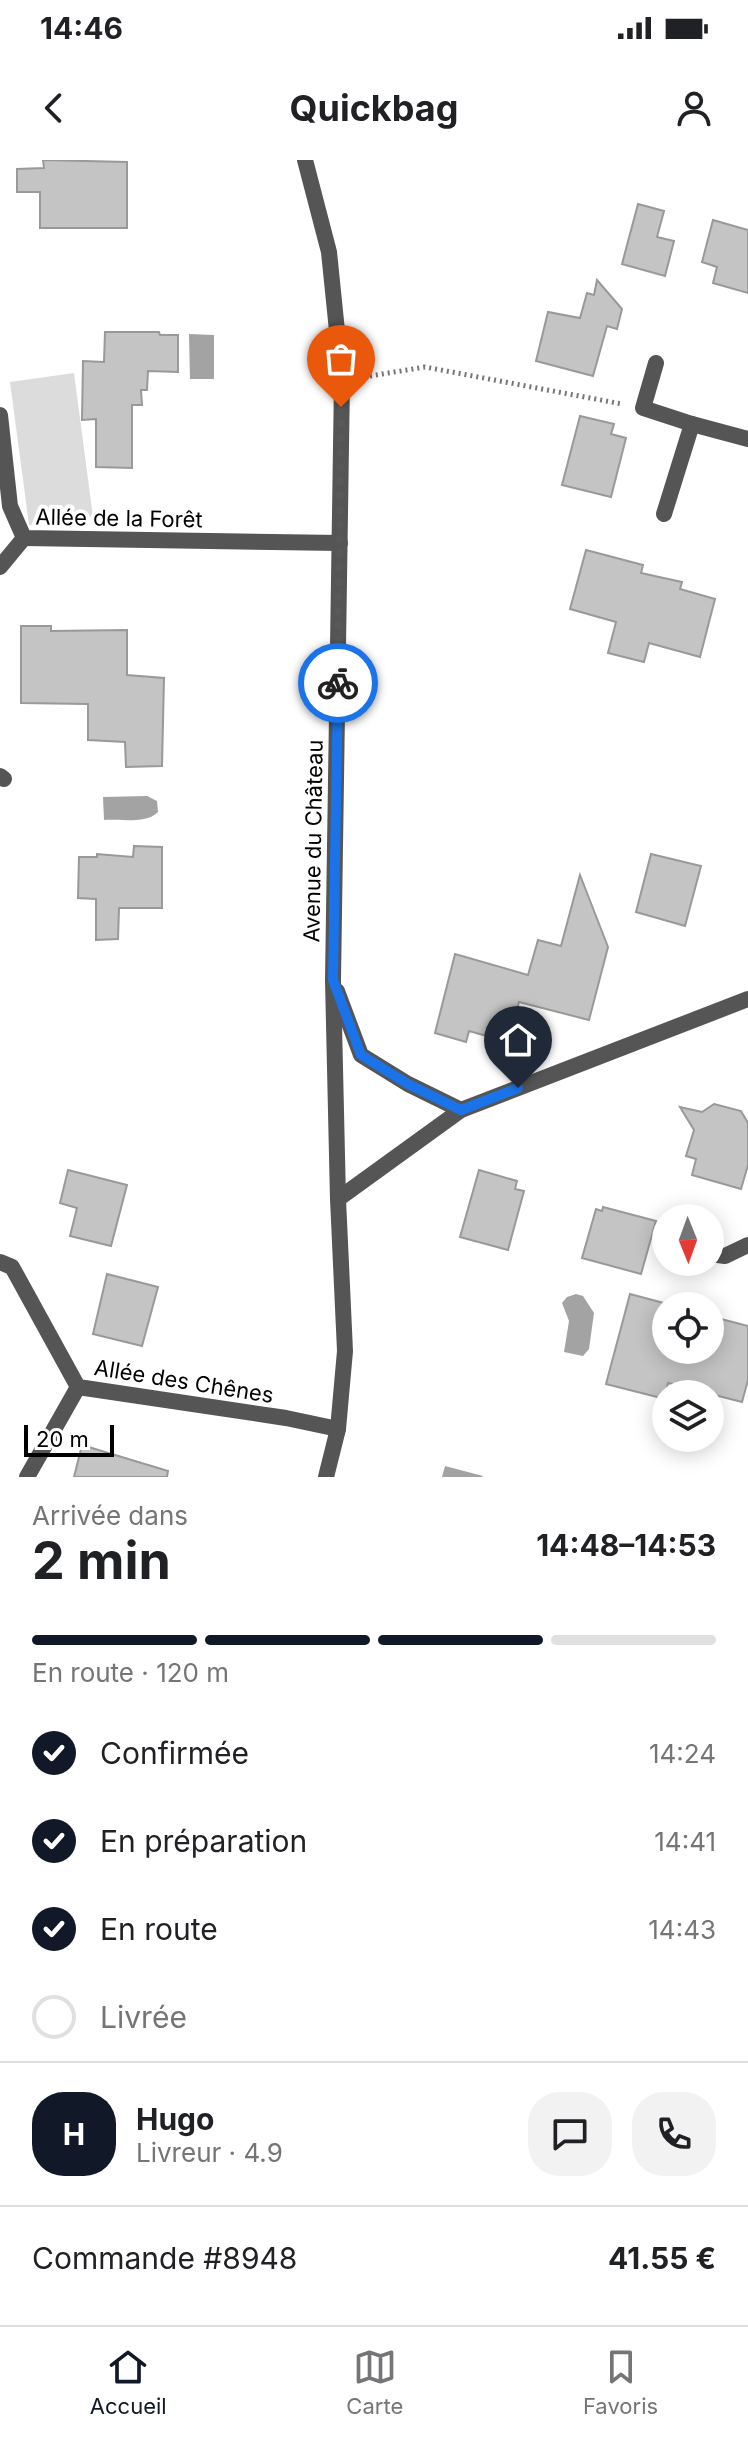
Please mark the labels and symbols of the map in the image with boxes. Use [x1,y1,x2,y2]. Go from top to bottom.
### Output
pin [307,325,375,407]
street label: Allée de la Forêt [35,504,203,532]
courier [298,643,378,723]
street label: Avenue du Château [298,739,328,943]
pin [484,1006,552,1088]
north arrow [652,1204,724,1276]
street label: Allée des Chênes [93,1354,275,1408]
scale bar [24,1421,114,1457]

